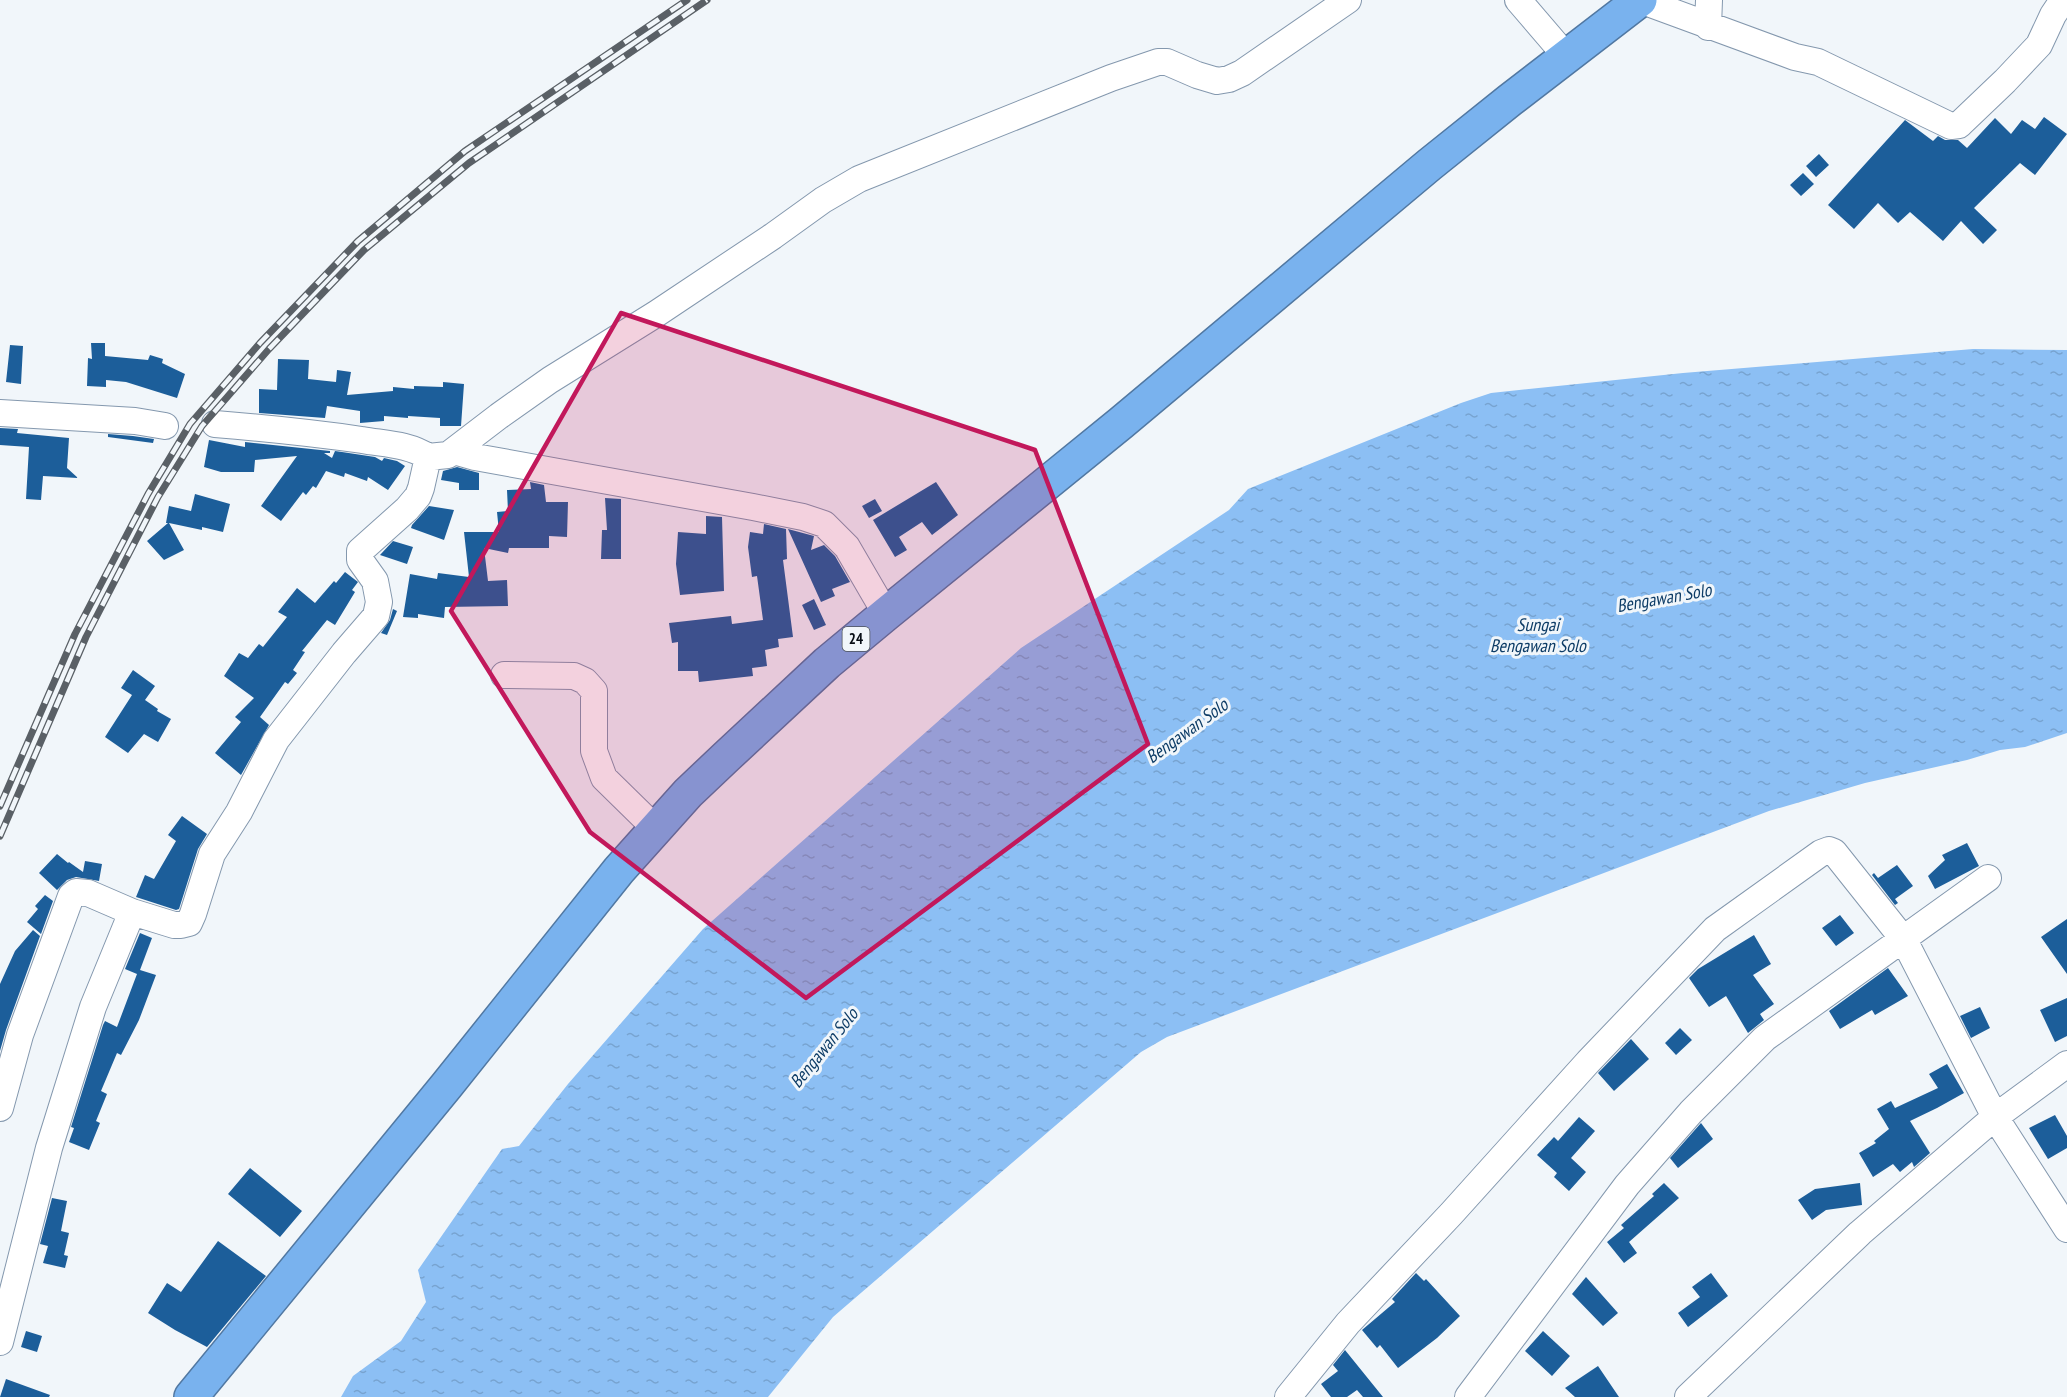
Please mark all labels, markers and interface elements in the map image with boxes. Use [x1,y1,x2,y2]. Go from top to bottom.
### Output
water label: Bengawan Solo [1615,578,1714,617]
water label: Sungai Bengawan Solo [1490,613,1587,657]
road number: 24 [842,627,870,651]
water label: Bengawan Solo [1141,692,1233,768]
water label: Bengawan Solo [785,1002,863,1092]

